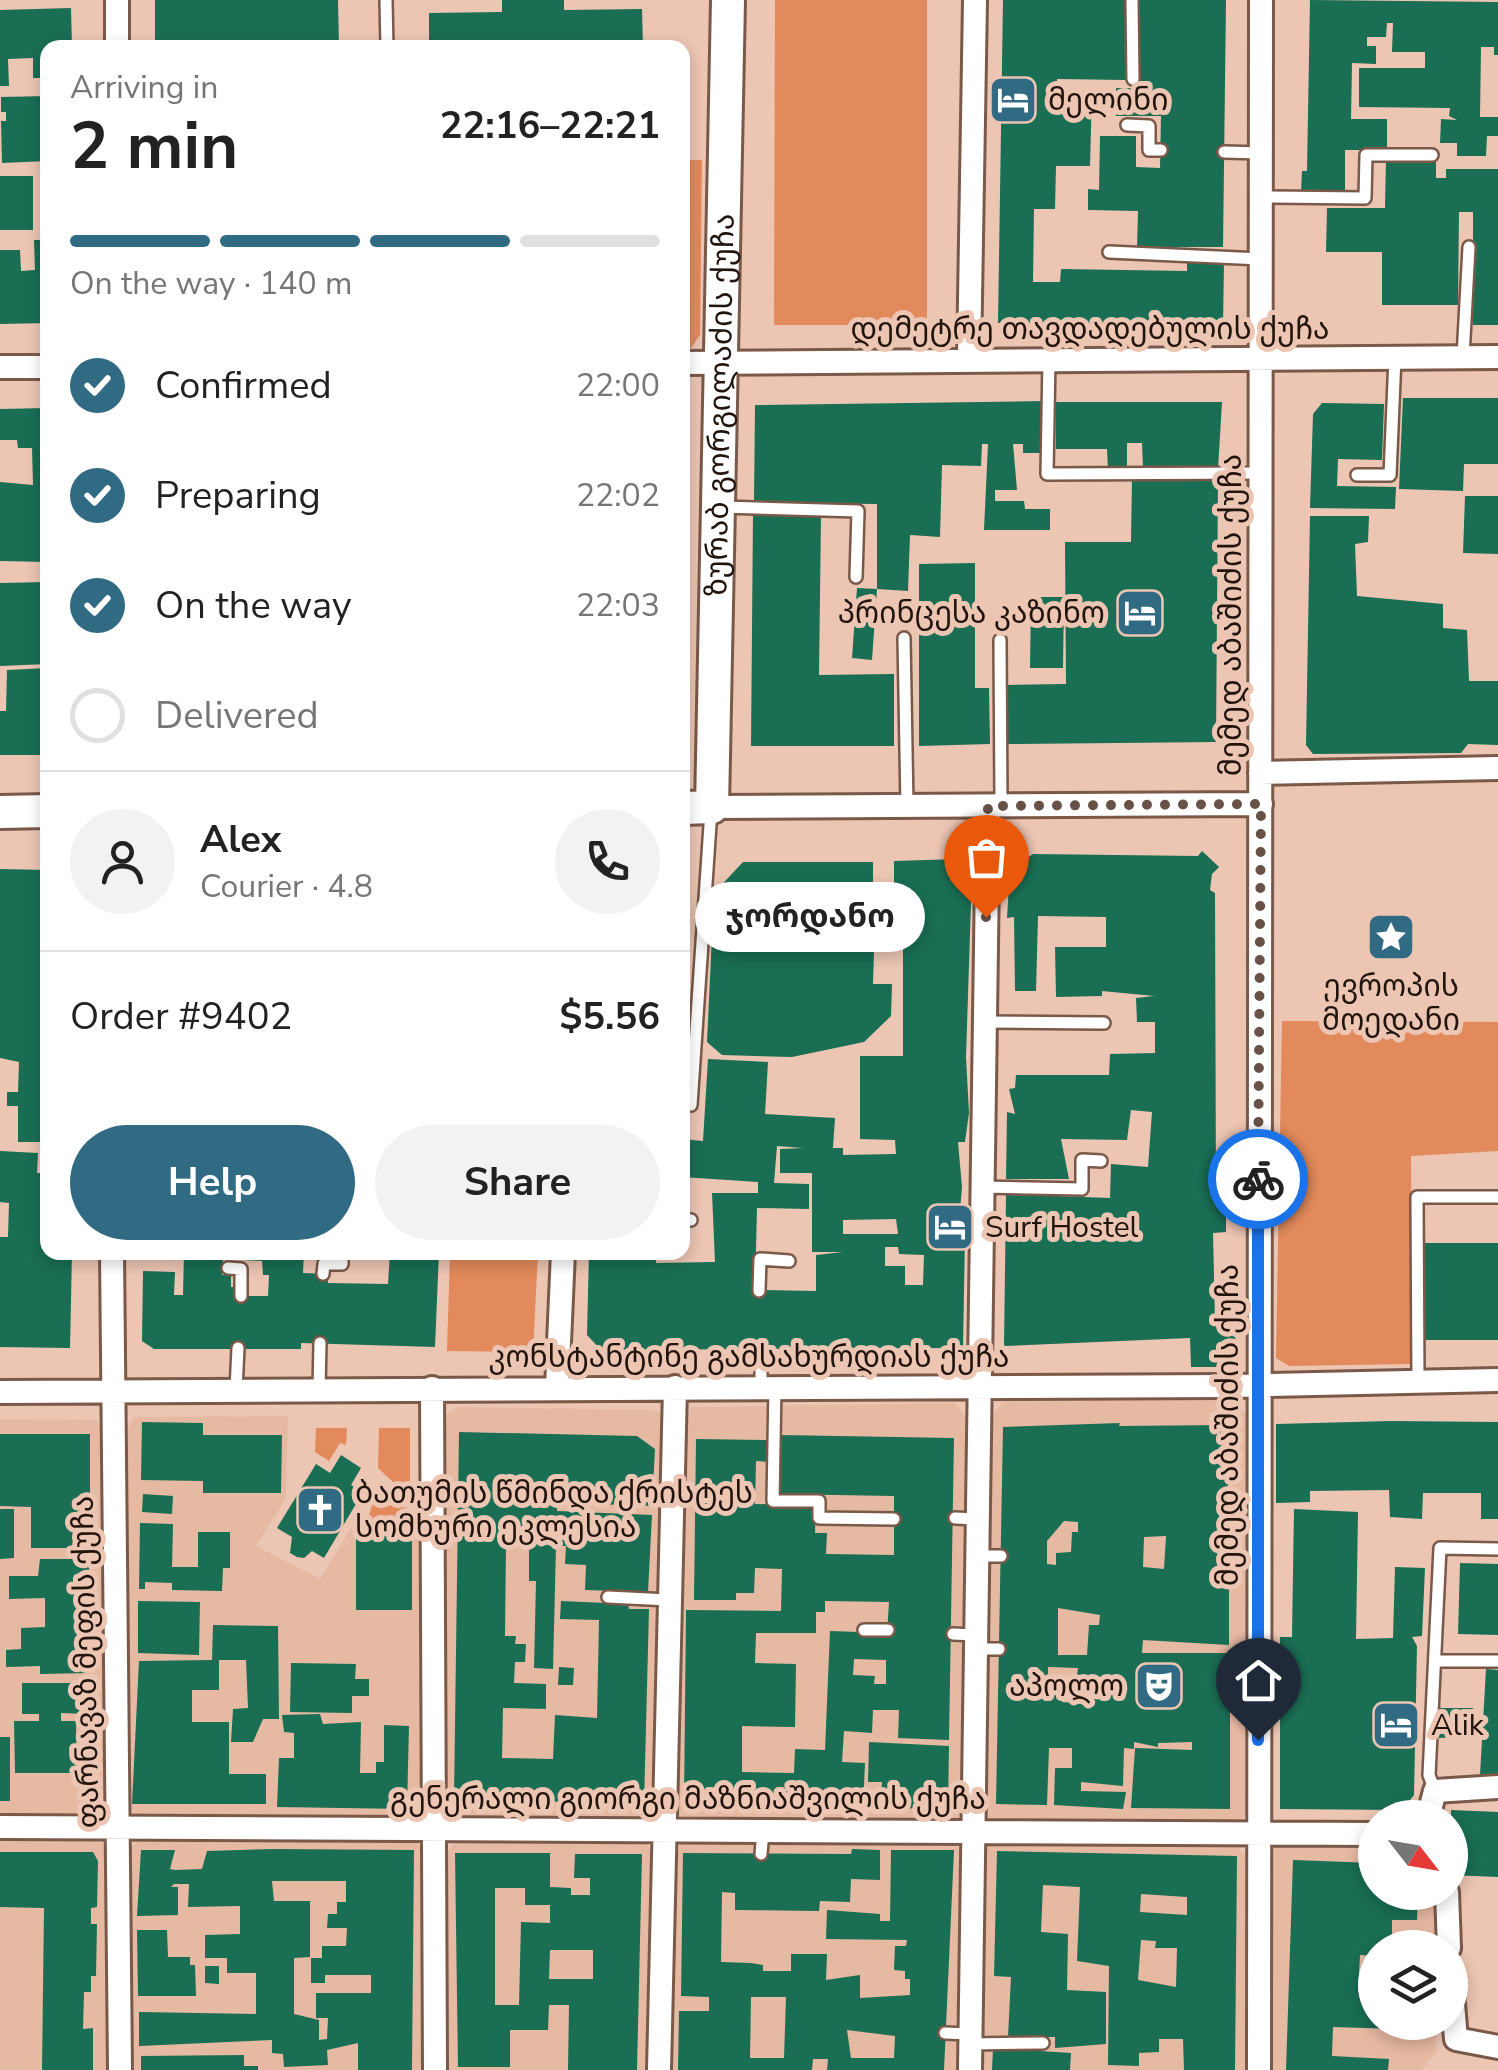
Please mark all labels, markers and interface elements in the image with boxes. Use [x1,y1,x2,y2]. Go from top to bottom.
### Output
text: Arriving in [70,66,218,109]
hotel icon: მელინი [987,74,1039,126]
place label: მელინი [1048,80,1168,121]
text: 22:16–22:21 [440,100,660,151]
text: 2 min [70,102,238,191]
street label: ზურაბ გორგილაძის ქუჩა [696,213,744,597]
text: On the way · 140 m [70,262,352,305]
street label: დემეტრე თავდადებულის ქუჩა [850,309,1330,350]
icon: check [70,358,125,413]
text: Confirmed [155,360,332,411]
text: 22:00 [576,364,660,407]
street label: მემედ აბაშიძის ქუჩა [1211,454,1252,776]
icon: check [70,468,125,523]
text: Preparing [155,470,321,521]
text: 22:02 [576,474,660,517]
icon: check [70,578,125,633]
text: On the way [155,580,351,631]
text: 22:03 [576,584,660,627]
hotel icon: პრინცესა კაზინო [1114,587,1166,639]
place label: პრინცესა კაზინო [838,593,1105,634]
text: Delivered [155,690,319,741]
button: person [70,809,175,914]
button: phone [555,809,660,914]
text: Alex [200,814,281,865]
pin [944,815,1029,918]
icon: bag [959,830,1014,885]
text: Courier · 4.8 [200,865,373,908]
callout: ჯორდანო [696,882,926,952]
text: ჯორდანო [725,895,895,938]
place icon: ევროპის მოედანი [1365,911,1417,963]
place label: ევროპის მოედანი [1322,966,1460,1041]
text: Order #9402 [70,991,292,1042]
text: $5.56 [559,991,660,1042]
button: Help [70,1125,355,1240]
button: Share [375,1125,660,1240]
courier [1208,1129,1308,1229]
icon: bike [1231,1152,1286,1207]
hotel icon: Surf Hostel [924,1201,976,1253]
place label: Surf Hostel [985,1207,1139,1248]
street label: მემედ აბაშიძის ქუჩა [1208,1264,1249,1586]
street label: კონსტანტინე გამსახურდიას ქუჩა [488,1337,1010,1378]
place label: ბათუმის წმინდა ქრისტეს სომხური ეკლესია [355,1473,753,1548]
church icon: ბათუმის წმინდა ქრისტეს სომხური ეკლესია [294,1484,346,1536]
street label: ფარნავაზ მეფის ქუჩა [63,1495,109,1829]
pin [1216,1638,1301,1741]
icon: home [1231,1653,1286,1708]
theatre icon: აპოლო [1133,1660,1185,1712]
place label: აპოლო [1009,1666,1124,1707]
hotel icon: Alik [1370,1699,1422,1751]
place label: Alik [1431,1705,1485,1746]
street label: გენერალი გიორგი მაზნიაშვილის ქუჩა [390,1779,986,1820]
north arrow [1358,1800,1468,1910]
map controls [1358,1800,1468,2040]
button: layers [1358,1930,1468,2040]

